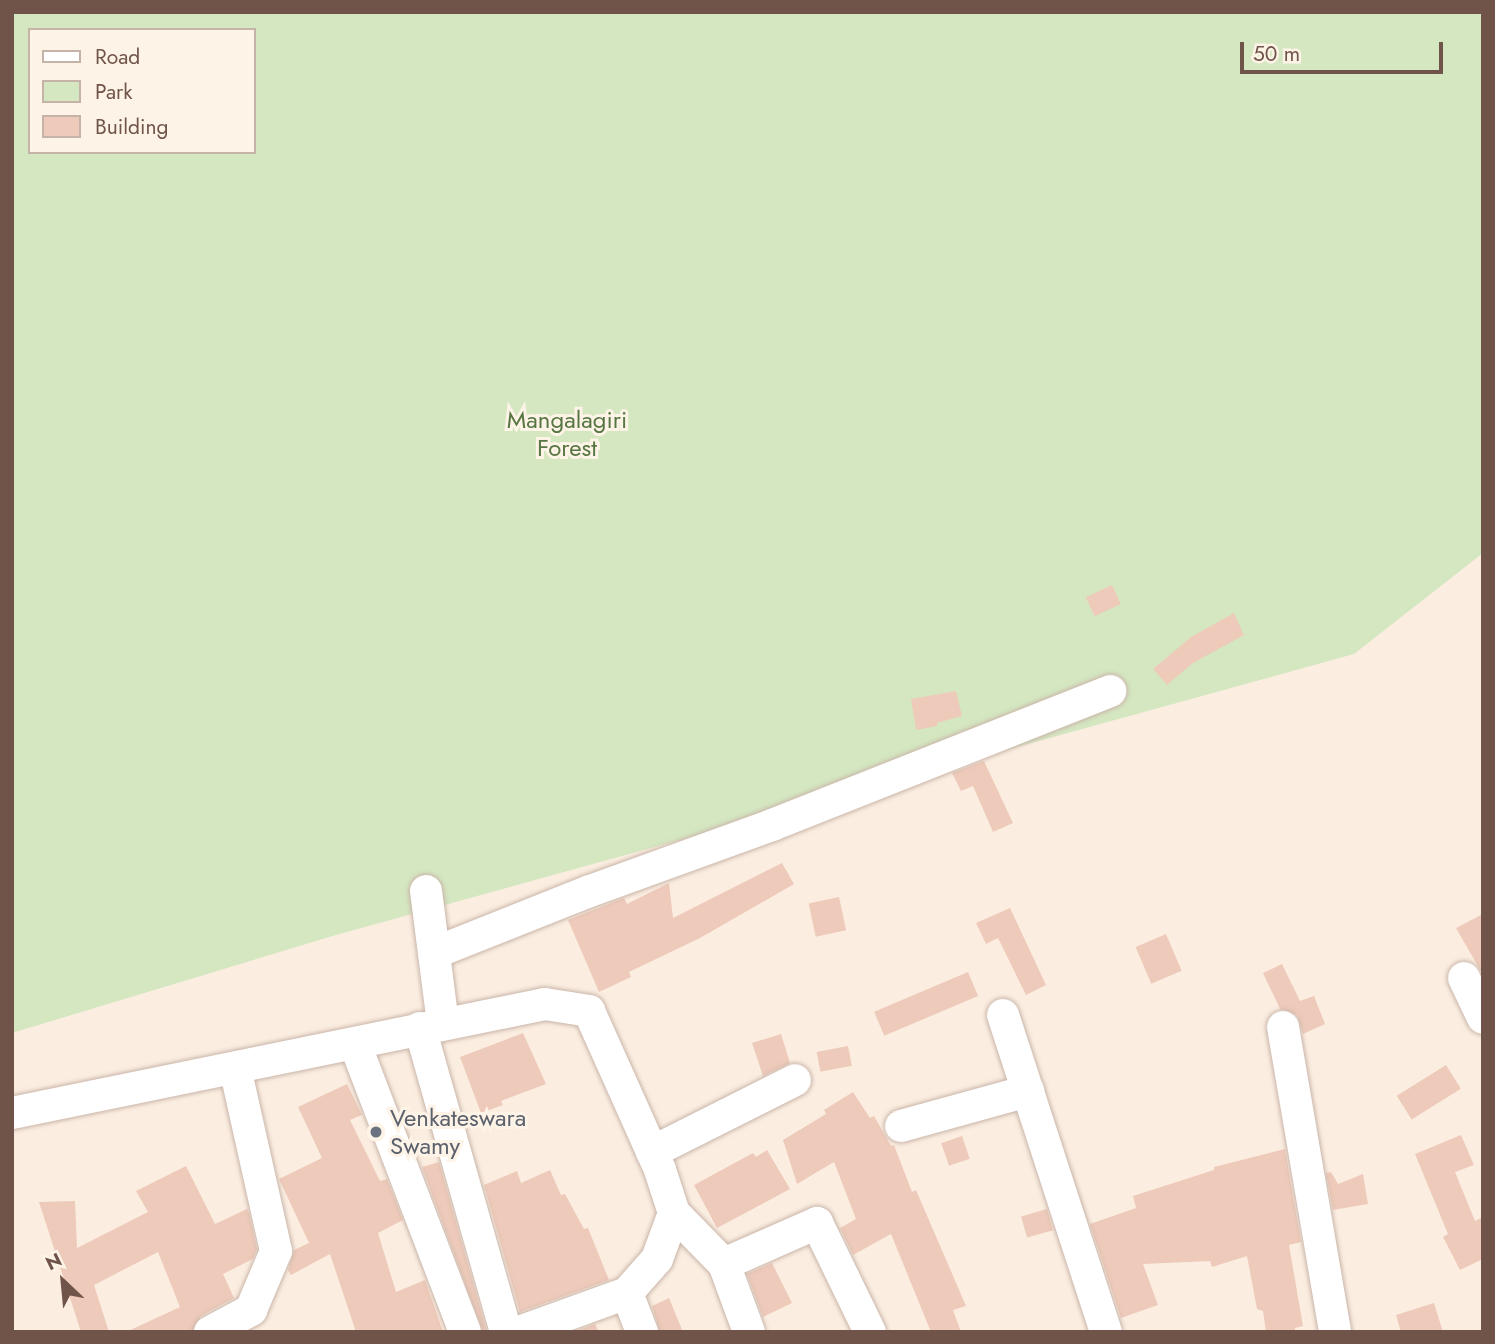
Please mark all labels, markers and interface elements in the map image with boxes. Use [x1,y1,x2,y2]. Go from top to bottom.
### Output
legend [28,28,256,154]
scale bar [1243,28,1446,72]
text: 50 m [1253,39,1300,69]
text: Road [95,42,140,72]
text: Park [95,77,132,107]
text: Building [95,112,168,142]
park label: Mangalagiri Forest [507,406,627,462]
place label: Venkateswara Swamy [390,1104,526,1160]
marker: Venkateswara Swamy [368,1124,384,1140]
north arrow [28,1246,98,1316]
text: N [41,1246,66,1277]

